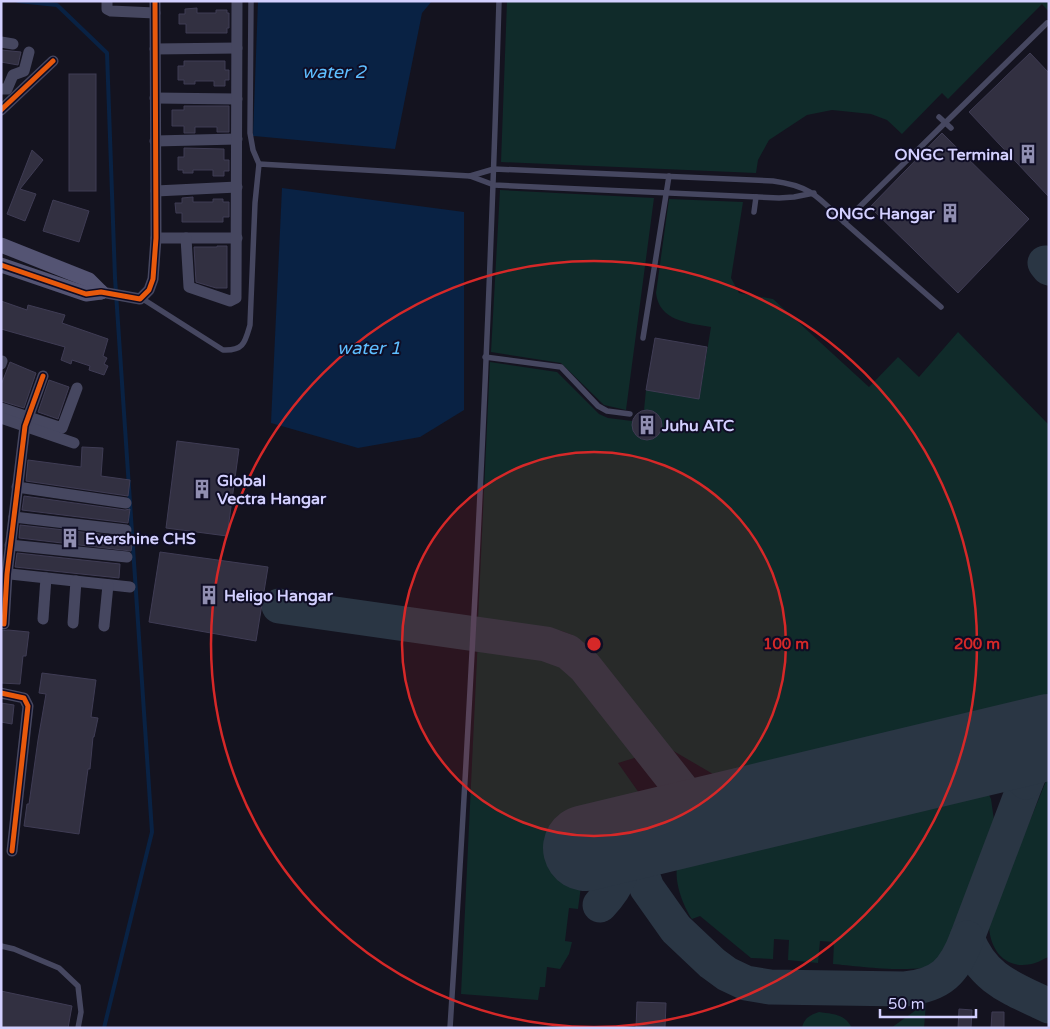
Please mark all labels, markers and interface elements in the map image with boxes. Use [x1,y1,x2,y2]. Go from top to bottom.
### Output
water label: water 2 [302,61,368,83]
building icon: ONGC Terminal [1017,143,1039,165]
place label: ONGC Terminal [894,145,1013,165]
building icon: ONGC Hangar [939,202,961,224]
place label: ONGC Hangar [826,204,936,224]
water label: water 1 [337,337,401,359]
building icon: Juhu ATC [636,414,658,436]
place label: Juhu ATC [661,416,734,436]
place label: Global Vectra Hangar [217,471,327,509]
building icon: Global Vectra Hangar [191,478,213,500]
building icon: Evershine CHS [59,527,81,549]
place label: Evershine CHS [85,529,196,549]
building icon: Heligo Hangar [198,584,220,606]
place label: Heligo Hangar [224,586,334,606]
centre of rings [585,635,603,653]
text: 100 m [763,635,809,653]
text: 200 m [954,635,1000,653]
scale bar [880,986,976,1018]
text: 50 m [888,995,925,1013]

